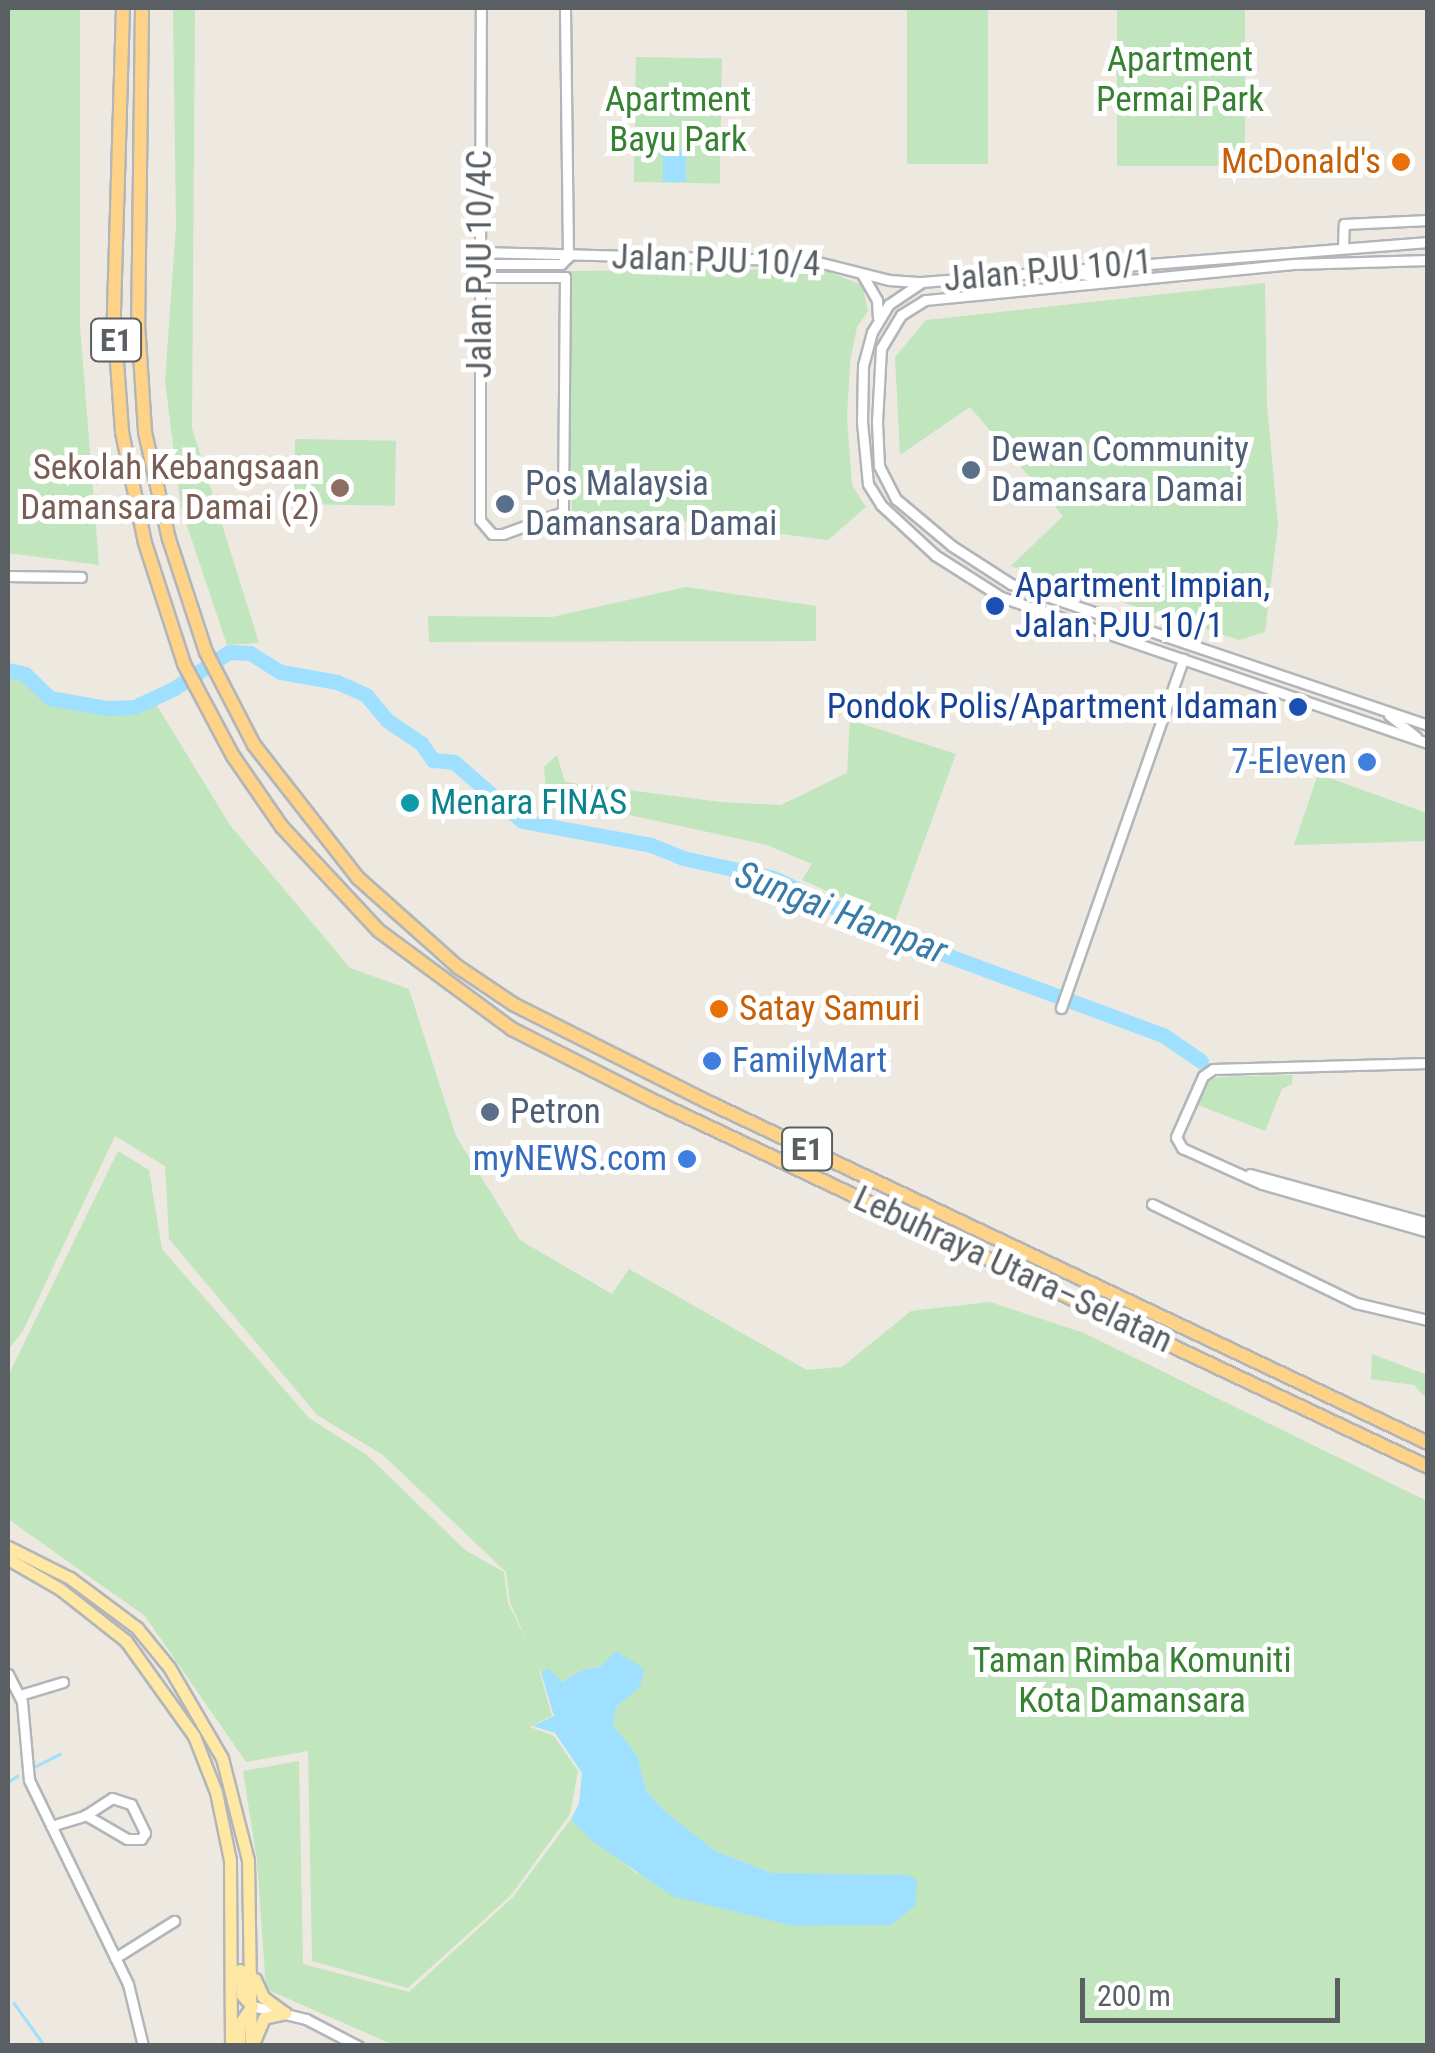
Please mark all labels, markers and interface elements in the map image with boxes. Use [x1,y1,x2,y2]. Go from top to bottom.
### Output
park label: Apartment Permai Park [1096,39,1264,121]
park label: Apartment Bayu Park [605,79,751,161]
place label: McDonald's [1221,141,1381,183]
street label: Jalan PJU 10/4C [459,150,501,378]
marker: McDonald's [1390,151,1412,173]
street label: Jalan PJU 10/4 [611,236,821,286]
street label: Jalan PJU 10/1 [942,241,1154,301]
road number: E1 [88,313,144,367]
place label: Dewan Community Damansara Damai [991,429,1249,511]
place label: Sekolah Kebangsaan Damansara Damai (2) [20,447,320,529]
marker: Dewan Community Damansara Damai [960,459,982,481]
place label: Pos Malaysia Damansara Damai [525,463,777,545]
marker: Sekolah Kebangsaan Damansara Damai (2) [329,477,351,499]
marker: Pos Malaysia Damansara Damai [494,493,516,515]
place label: Apartment Impian, Jalan PJU 10/1 [1015,565,1270,647]
marker: Apartment Impian, Jalan PJU 10/1 [984,595,1006,617]
place label: Pondok Polis/Apartment Idaman [827,686,1278,728]
marker: Pondok Polis/Apartment Idaman [1287,696,1309,718]
place label: 7-Eleven [1231,741,1347,783]
marker: 7-Eleven [1356,751,1378,773]
place label: Menara FINAS [430,782,627,824]
marker: Menara FINAS [399,792,421,814]
water label: Sungai Hampar [729,852,953,974]
place label: Satay Samuri [739,988,920,1030]
marker: Satay Samuri [708,998,730,1020]
place label: FamilyMart [732,1040,887,1082]
marker: FamilyMart [701,1050,723,1072]
place label: Petron [510,1091,601,1133]
marker: Petron [479,1101,501,1123]
road number: E1 [780,1122,834,1176]
place label: myNEWS.com [473,1138,667,1180]
marker: myNEWS.com [676,1148,698,1170]
street label: Lebuhraya Utara–Selatan [847,1178,1179,1362]
park label: Taman Rimba Komuniti Kota Damansara [972,1640,1292,1722]
scale bar [1085,1958,1345,2020]
text: 200 m [1097,1978,1171,2013]

